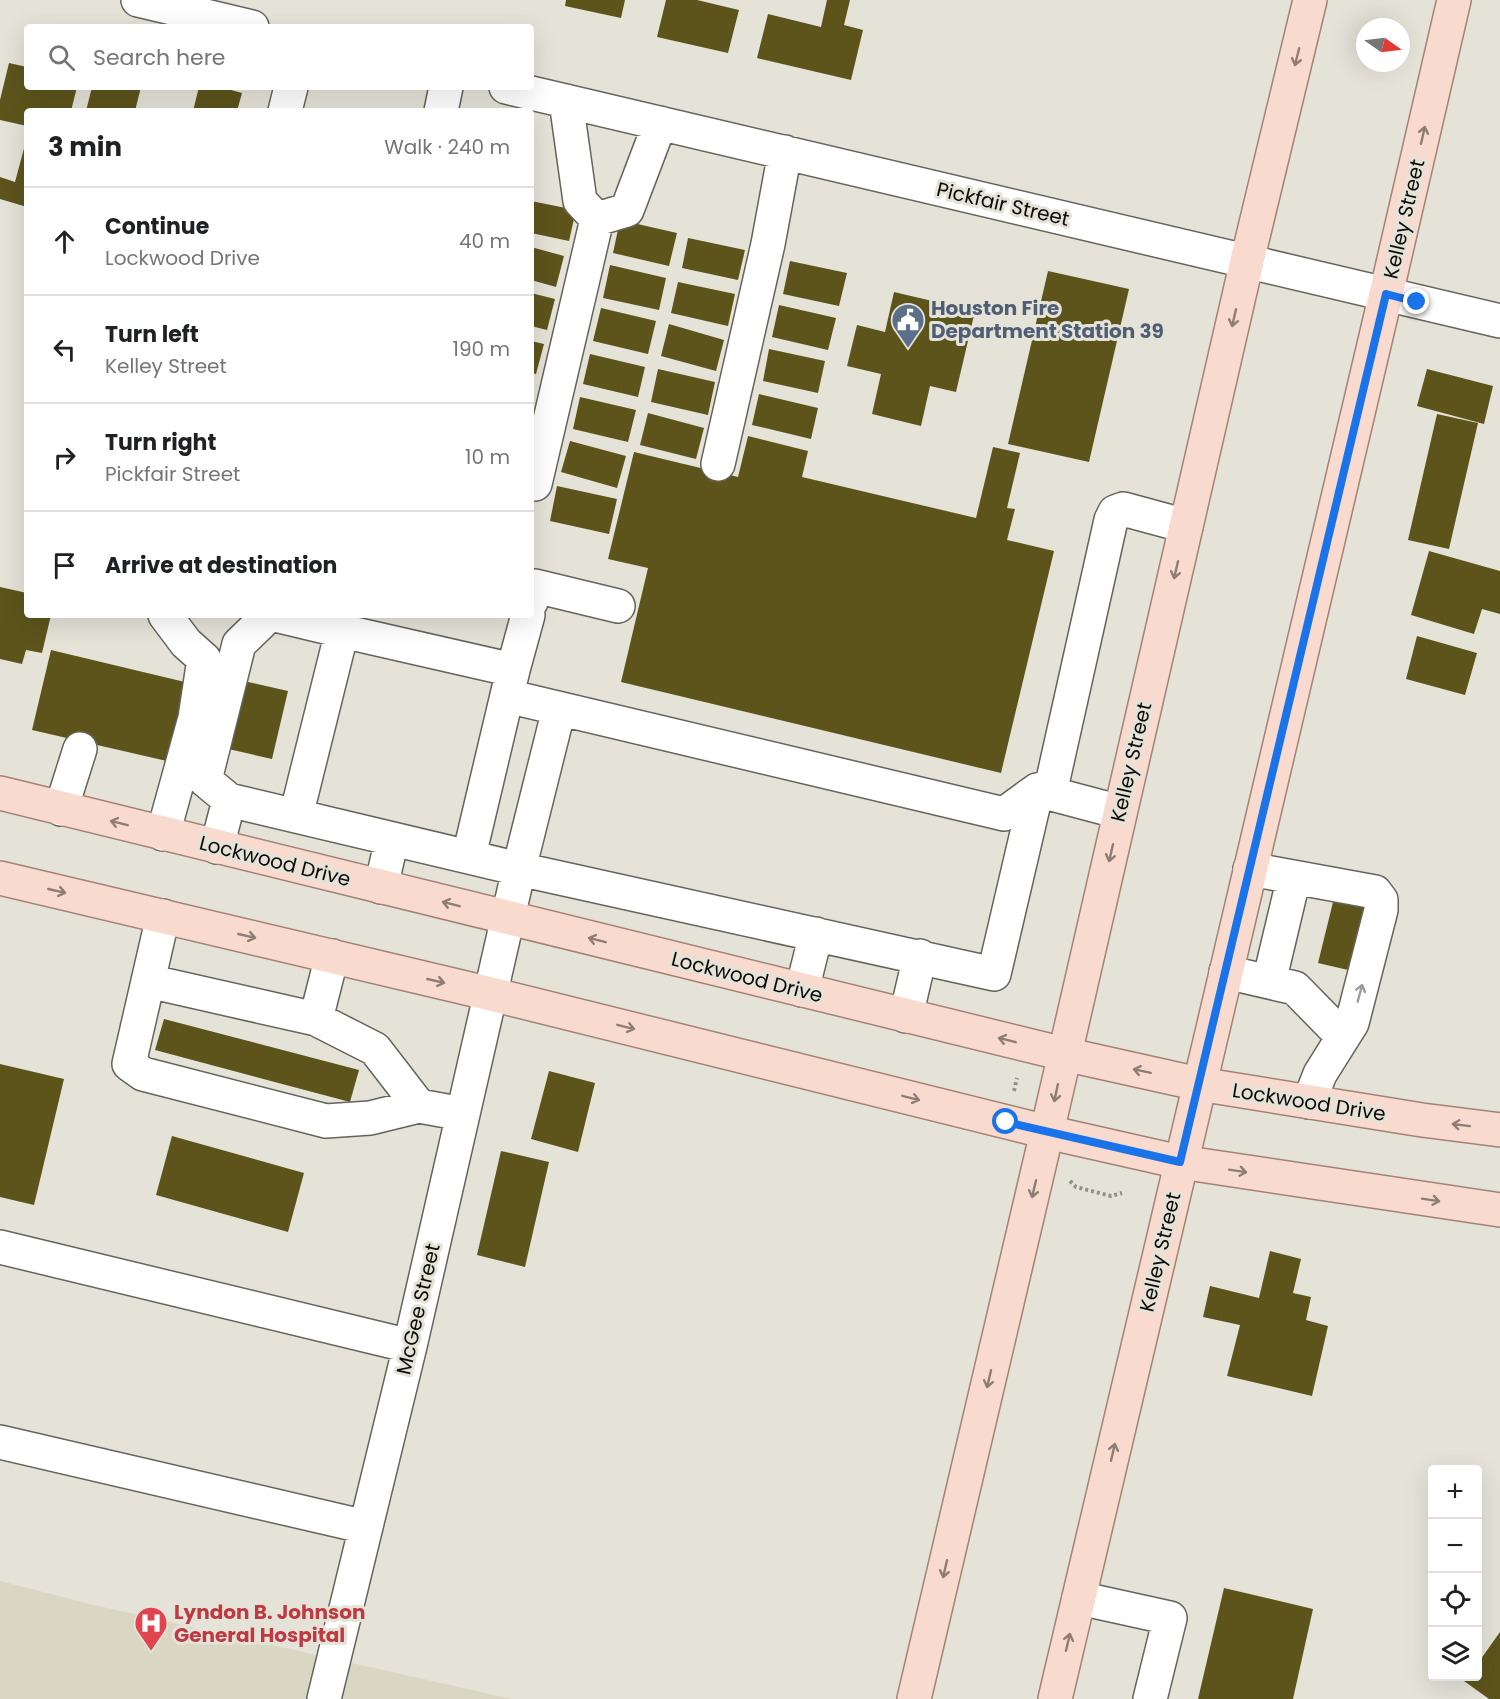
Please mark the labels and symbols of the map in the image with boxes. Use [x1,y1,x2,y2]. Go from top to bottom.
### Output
north arrow [1356,18,1410,72]
one-way arrow [1290,47,1302,66]
one-way arrow [1418,126,1429,145]
street label: Kelley Street [1377,157,1431,281]
street label: Pickfair Street [934,175,1072,233]
route end [1403,288,1429,314]
place label: Houston Fire Department Station 39 [931,294,1164,345]
public building icon: Houston Fire Department Station 39 [890,302,926,349]
one-way arrow [1227,309,1239,328]
one-way arrow [1169,560,1181,579]
street label: Kelley Street [1104,700,1158,824]
one-way arrow [109,816,128,828]
street label: Lockwood Drive [196,829,354,893]
one-way arrow [1104,843,1116,862]
one-way arrow [47,886,66,898]
one-way arrow [442,898,461,910]
one-way arrow [236,931,256,942]
one-way arrow [587,933,606,945]
street label: Lockwood Drive [668,945,826,1009]
one-way arrow [427,975,446,987]
one-way arrow [1355,983,1366,1002]
one-way arrow [616,1022,635,1034]
one-way arrow [998,1034,1017,1046]
one-way arrow [1133,1065,1152,1076]
street label: Lockwood Drive [1230,1076,1388,1128]
one-way arrow [1049,1083,1061,1102]
one-way arrow [902,1093,921,1105]
route start [992,1108,1018,1134]
one-way arrow [1452,1120,1472,1131]
one-way arrow [1228,1165,1248,1176]
one-way arrow [1027,1179,1039,1198]
street label: Kelley Street [1133,1190,1187,1314]
one-way arrow [1421,1194,1441,1205]
street label: McGee Street [389,1241,447,1377]
one-way arrow [983,1369,995,1388]
one-way arrow [1107,1443,1119,1462]
one-way arrow [938,1559,950,1578]
place label: Lyndon B. Johnson General Hospital [174,1598,365,1649]
hospital icon: Lyndon B. Johnson General Hospital [133,1605,169,1652]
one-way arrow [1063,1633,1075,1652]

